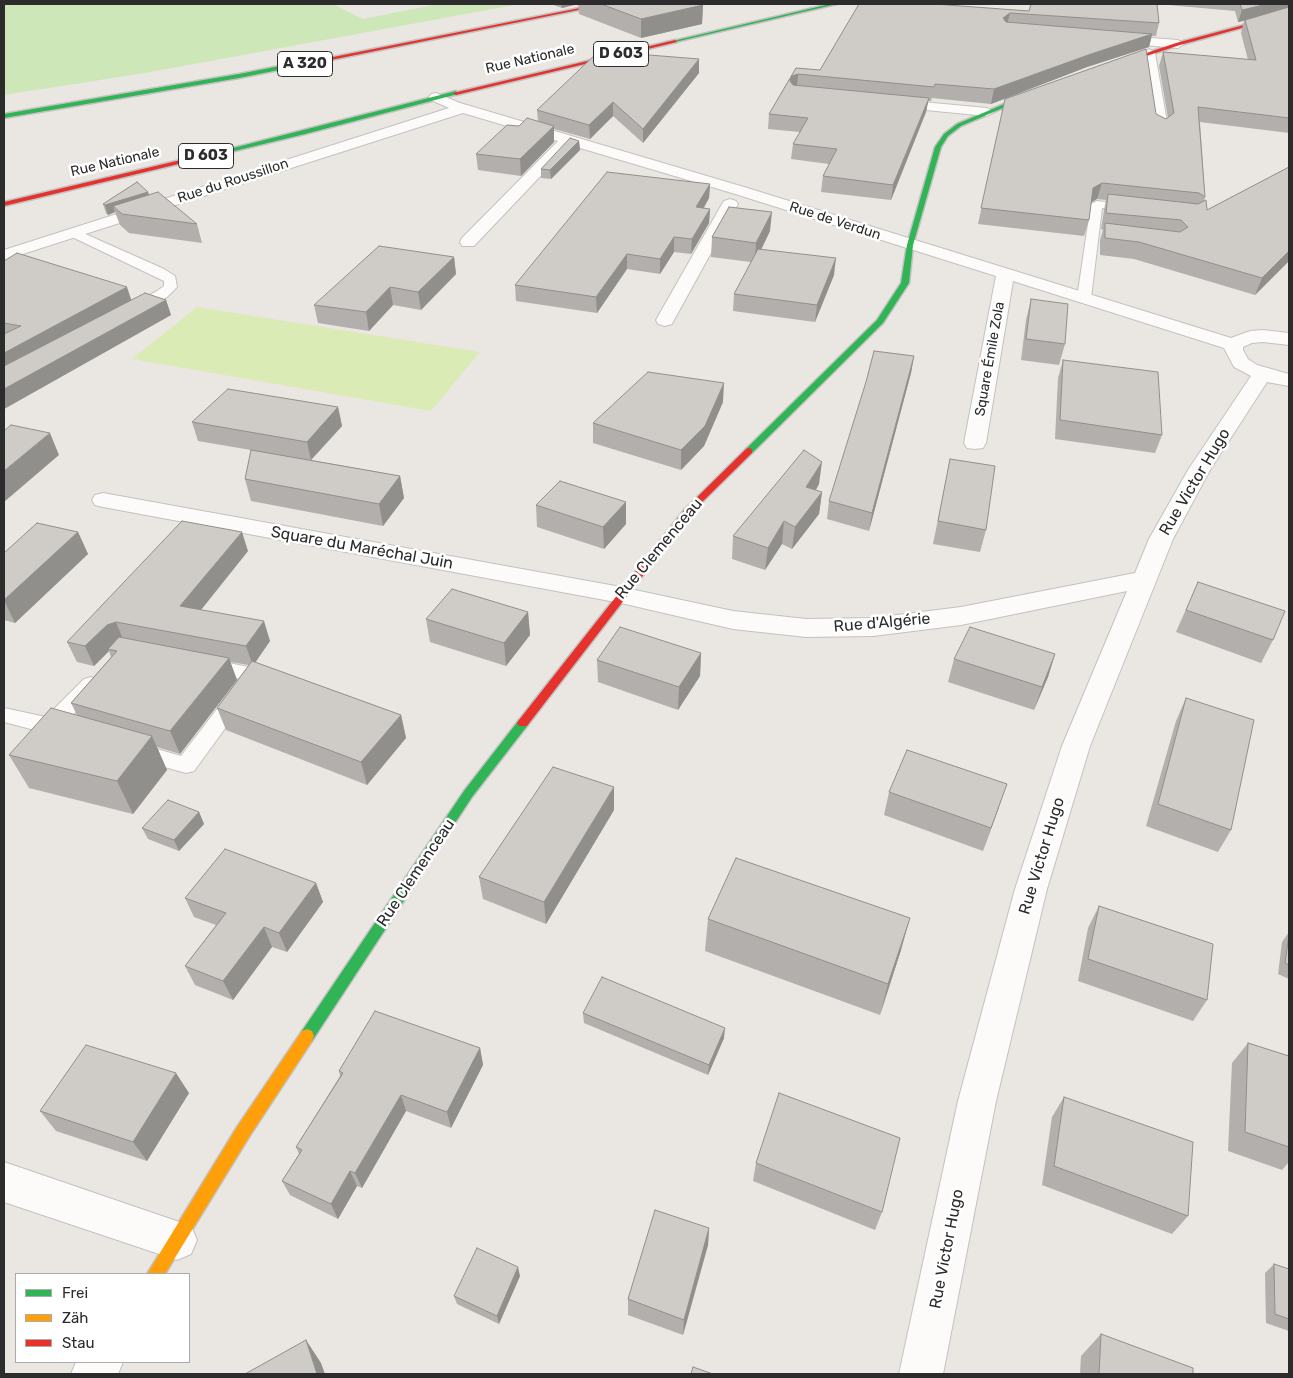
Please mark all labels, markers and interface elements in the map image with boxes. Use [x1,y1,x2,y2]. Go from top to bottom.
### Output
street label: Rue Nationale [484,41,576,77]
road number: D 603 [594,42,648,66]
road number: A 320 [278,52,332,76]
street label: Rue Nationale [69,144,161,180]
road number: D 603 [178,144,234,168]
street label: Rue du Roussillon [175,155,291,207]
street label: Rue de Verdun [787,198,883,244]
street label: Square Émile Zola [972,300,1008,418]
street label: Rue Victor Hugo [1156,425,1234,539]
street label: Rue Clemenceau [611,495,707,603]
street label: Square du Maréchal Juin [269,523,455,573]
street label: Rue d'Algérie [833,609,931,637]
street label: Rue Victor Hugo [1015,795,1069,917]
street label: Rue Clemenceau [373,816,459,930]
street label: Rue Victor Hugo [926,1188,968,1310]
legend [15,1273,190,1363]
text: Frei [62,1284,88,1302]
text: Zäh [62,1309,88,1327]
text: Stau [62,1334,95,1352]

